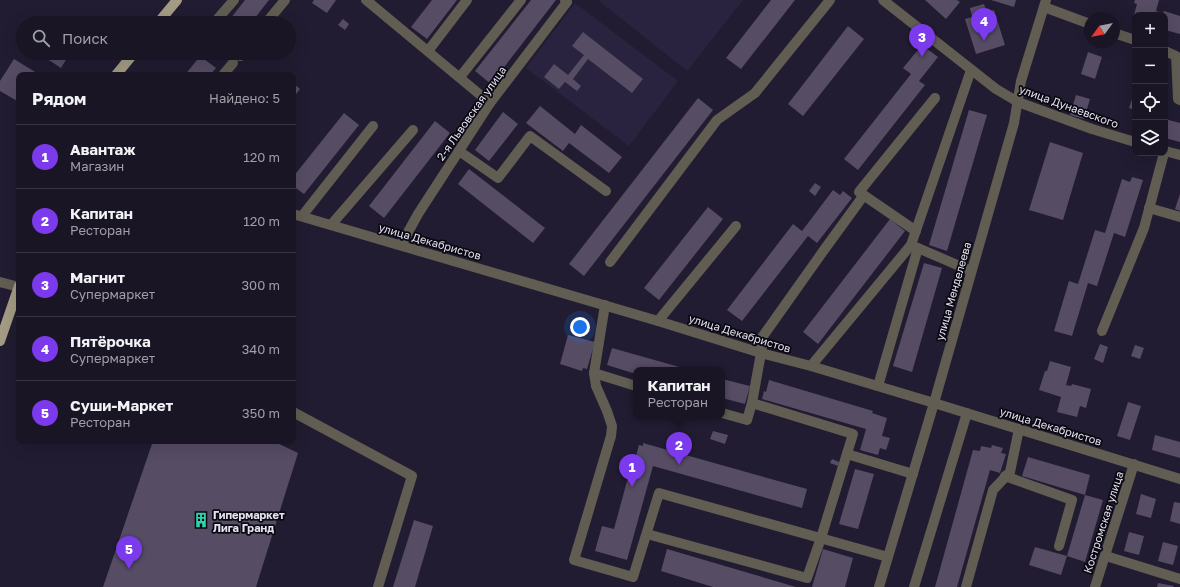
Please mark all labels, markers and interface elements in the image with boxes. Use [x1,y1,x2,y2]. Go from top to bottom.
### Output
pin: 4 [971,8,997,41]
north arrow [1084,12,1120,48]
map controls [1132,12,1168,156]
button: + [1132,12,1168,48]
search box [16,16,296,60]
pin: 3 [909,24,935,57]
icon: search [30,27,52,49]
text: Поиск [62,29,108,47]
button: − [1132,48,1168,84]
street label: 2-я Львовская улица [434,63,508,163]
street label: улица Дунаевского [1018,82,1121,130]
button: locate [1132,84,1168,120]
text: Рядом [32,88,86,109]
text: Найдено: 5 [209,90,280,106]
button: layers [1132,120,1168,156]
text: Авантаж [70,140,136,158]
text: 1 [42,149,48,165]
text: 120 m [243,149,280,165]
text: Магазин [70,158,124,174]
text: Капитан [70,204,133,222]
text: 2 [41,213,49,229]
text: 120 m [243,213,280,229]
street label: улица Декабристов [377,220,483,262]
text: Ресторан [70,222,130,238]
street label: улица Менделеева [933,240,973,342]
text: Магнит [70,268,125,286]
text: 3 [41,277,49,293]
text: 300 m [242,277,280,293]
text: Супермаркет [70,286,155,302]
street label: улица Декабристов [687,311,793,355]
your location [570,317,590,337]
text: Пятёрочка [70,332,151,350]
text: 4 [41,341,49,357]
text: 340 m [242,341,280,357]
text: Супермаркет [70,350,155,366]
popup [633,367,725,419]
text: Капитан [648,376,711,394]
text: Ресторан [648,394,708,410]
text: Суши-Маркет [70,396,173,414]
street label: улица Декабристов [998,404,1104,448]
text: 5 [41,405,49,421]
text: 350 m [242,405,280,421]
text: Ресторан [70,414,130,430]
pin: 2 [666,432,692,465]
pin: 1 [619,454,645,487]
street label: Костромская улица [1080,469,1126,575]
place label: Гипермаркет Лига Гранд [213,508,285,534]
building icon: Гипермаркет Лига Гранд [192,511,210,529]
pin: 5 [116,536,142,569]

